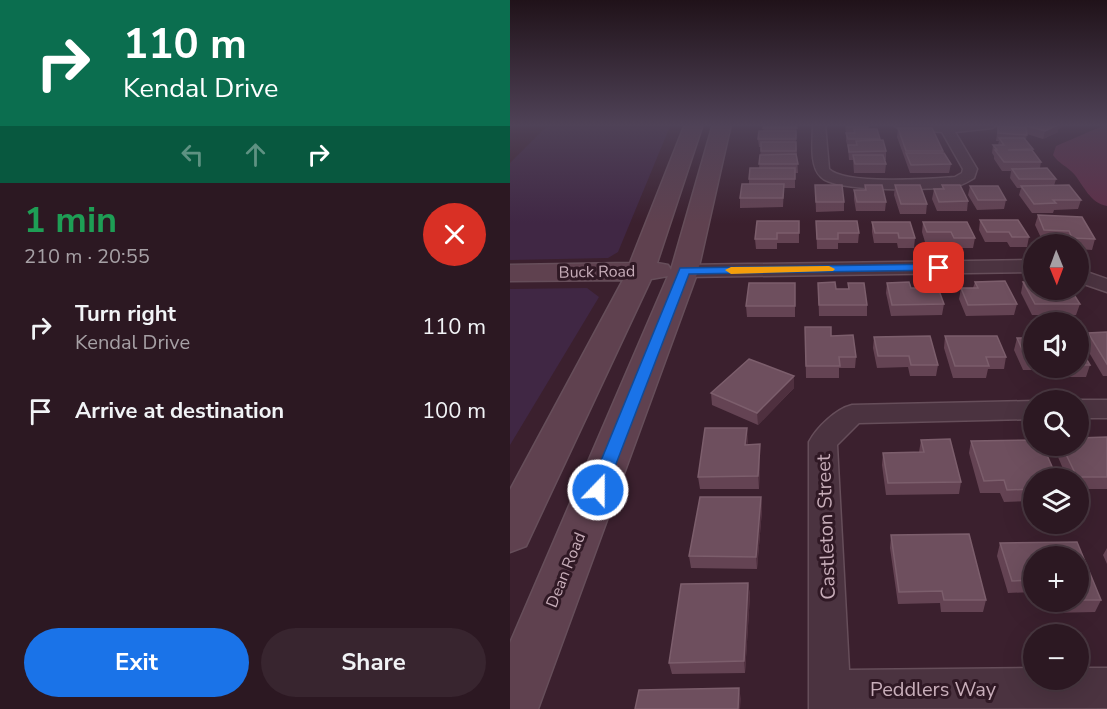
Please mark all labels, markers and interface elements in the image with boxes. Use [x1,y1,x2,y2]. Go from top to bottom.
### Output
text: 110 m [123,16,247,73]
icon: right [24,24,102,102]
text: Kendal Drive [123,70,278,107]
icon: left [176,138,209,171]
icon: ahead [239,138,272,171]
icon: right [302,138,335,171]
text: 1 min [24,196,117,245]
button: close [423,203,486,266]
north arrow [1023,234,1089,300]
map controls [1023,234,1089,690]
pin [913,242,964,293]
text: 210 m · 20:55 [24,243,150,270]
icon: arrive [922,251,955,284]
street label: Buck Road [559,260,635,284]
text: Turn right [75,299,176,329]
icon: right [24,311,57,344]
text: 110 m [422,312,486,342]
button: sound [1023,312,1089,378]
text: Kendal Drive [75,329,190,356]
button: search [1023,390,1089,456]
icon: arrive [24,395,57,428]
text: Arrive at destination [75,396,284,426]
text: 100 m [422,396,486,426]
street label: Castleton Street [810,453,842,600]
position arrow [566,458,630,522]
button: layers [1023,468,1089,534]
street label: Dean Road [541,529,591,611]
button: + [1023,546,1089,612]
button: − [1023,624,1089,690]
button: Exit [24,628,249,697]
button: Share [261,628,486,697]
street label: Peddlers Way [870,676,997,703]

